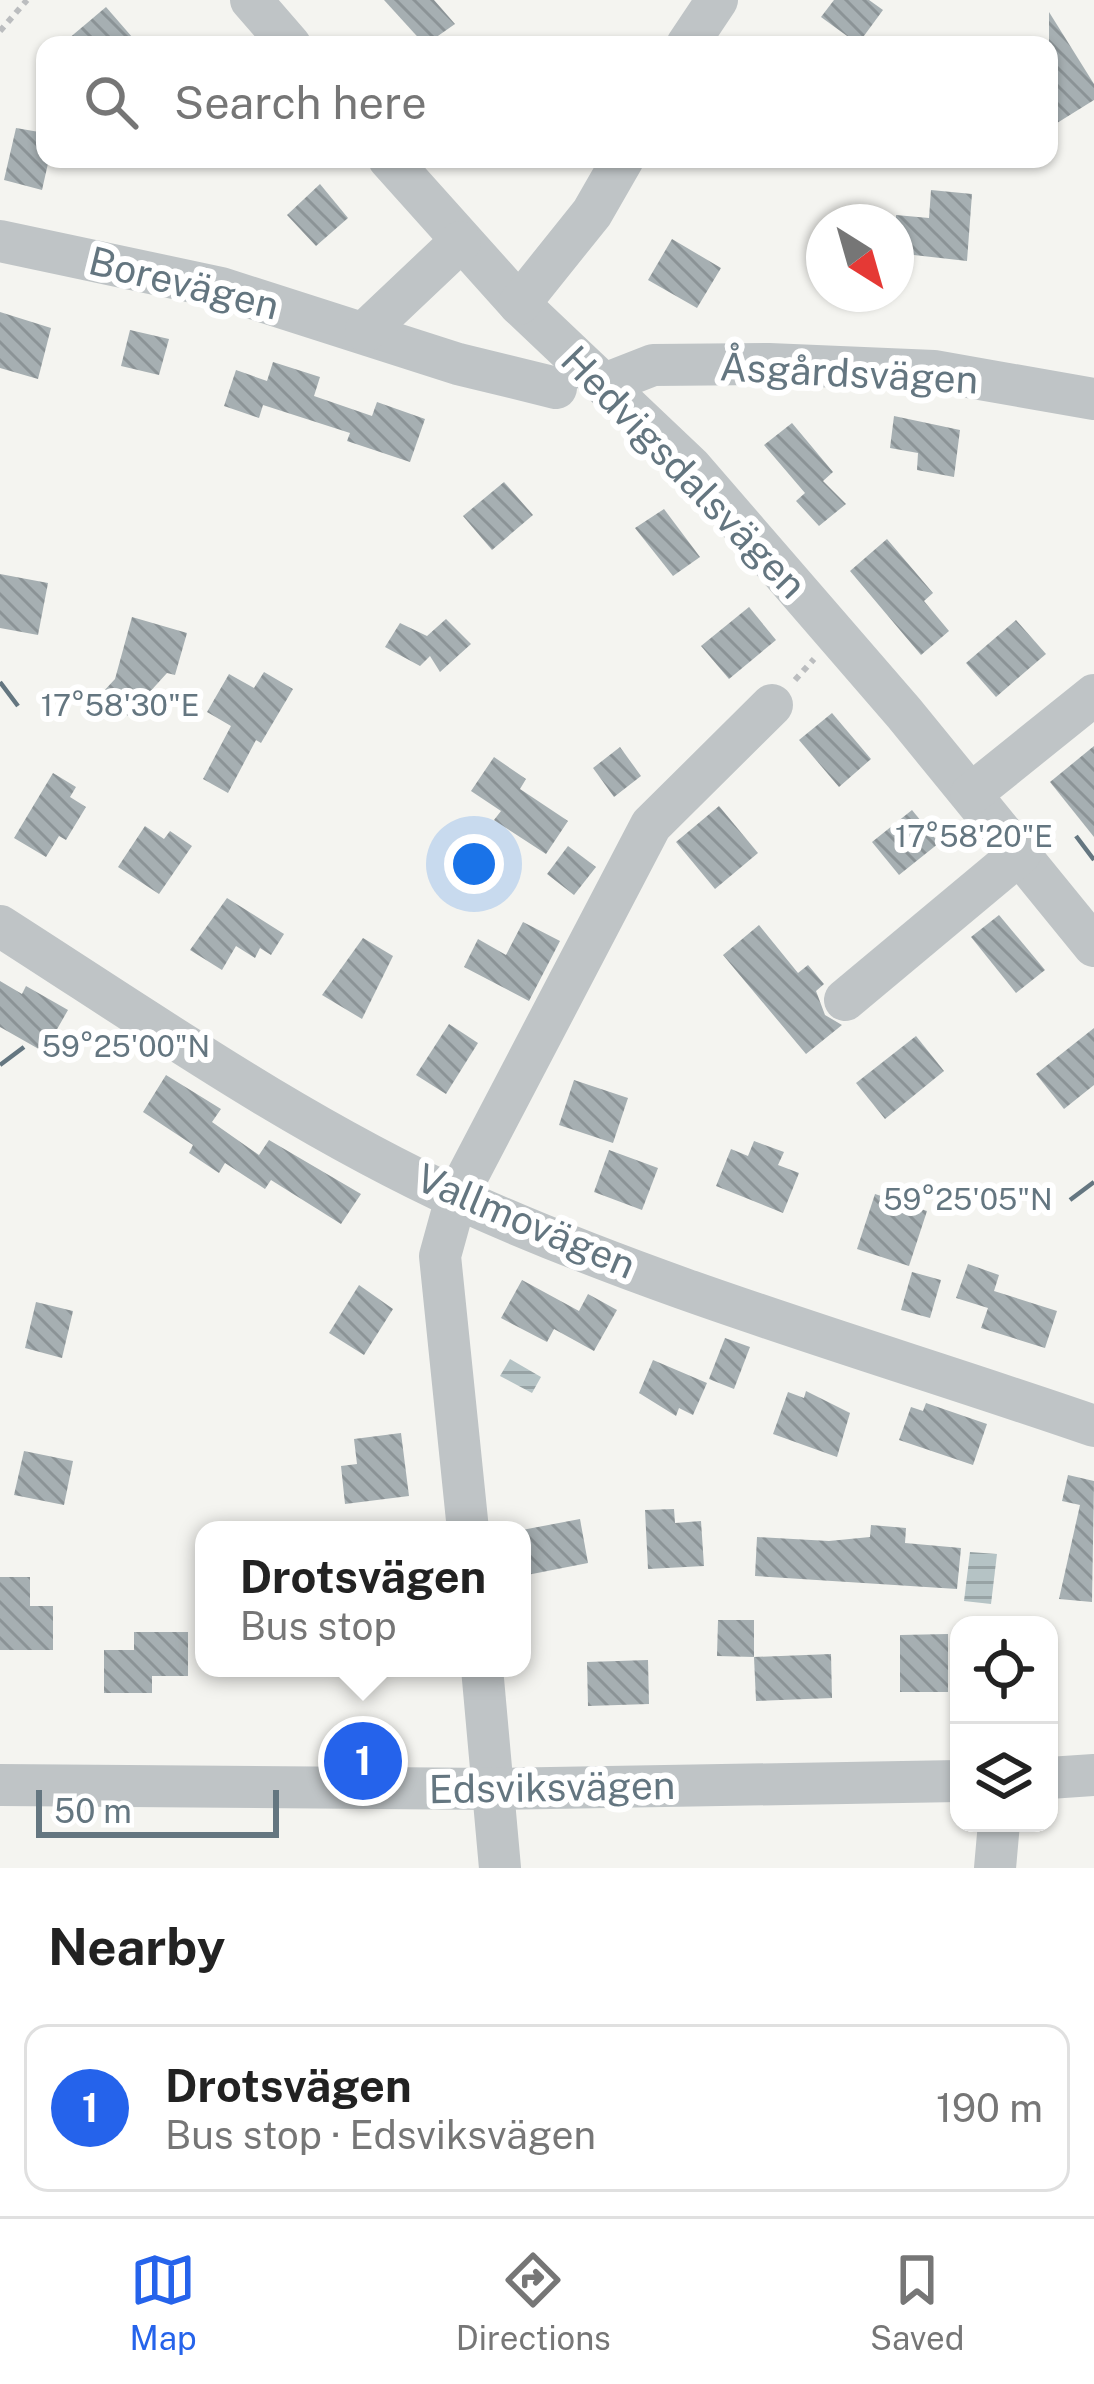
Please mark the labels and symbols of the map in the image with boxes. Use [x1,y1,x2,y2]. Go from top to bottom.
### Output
north arrow [806,204,914,312]
street label: Borevägen [84,237,284,329]
street label: Hedvigsdalsvägen [552,337,816,607]
street label: Åsgårdsvägen [719,341,980,403]
text: 17°58'30"E [41,687,199,723]
text: 17°58'20"E [895,818,1053,854]
your location [444,834,504,894]
text: 59°25'00"N [42,1028,210,1064]
street label: Vallmovägen [410,1154,642,1288]
text: 59°25'05"N [883,1181,1053,1217]
pin: 1 [324,1716,402,1806]
street label: Edsviksvägen [428,1762,676,1812]
scale bar [36,1784,279,1837]

